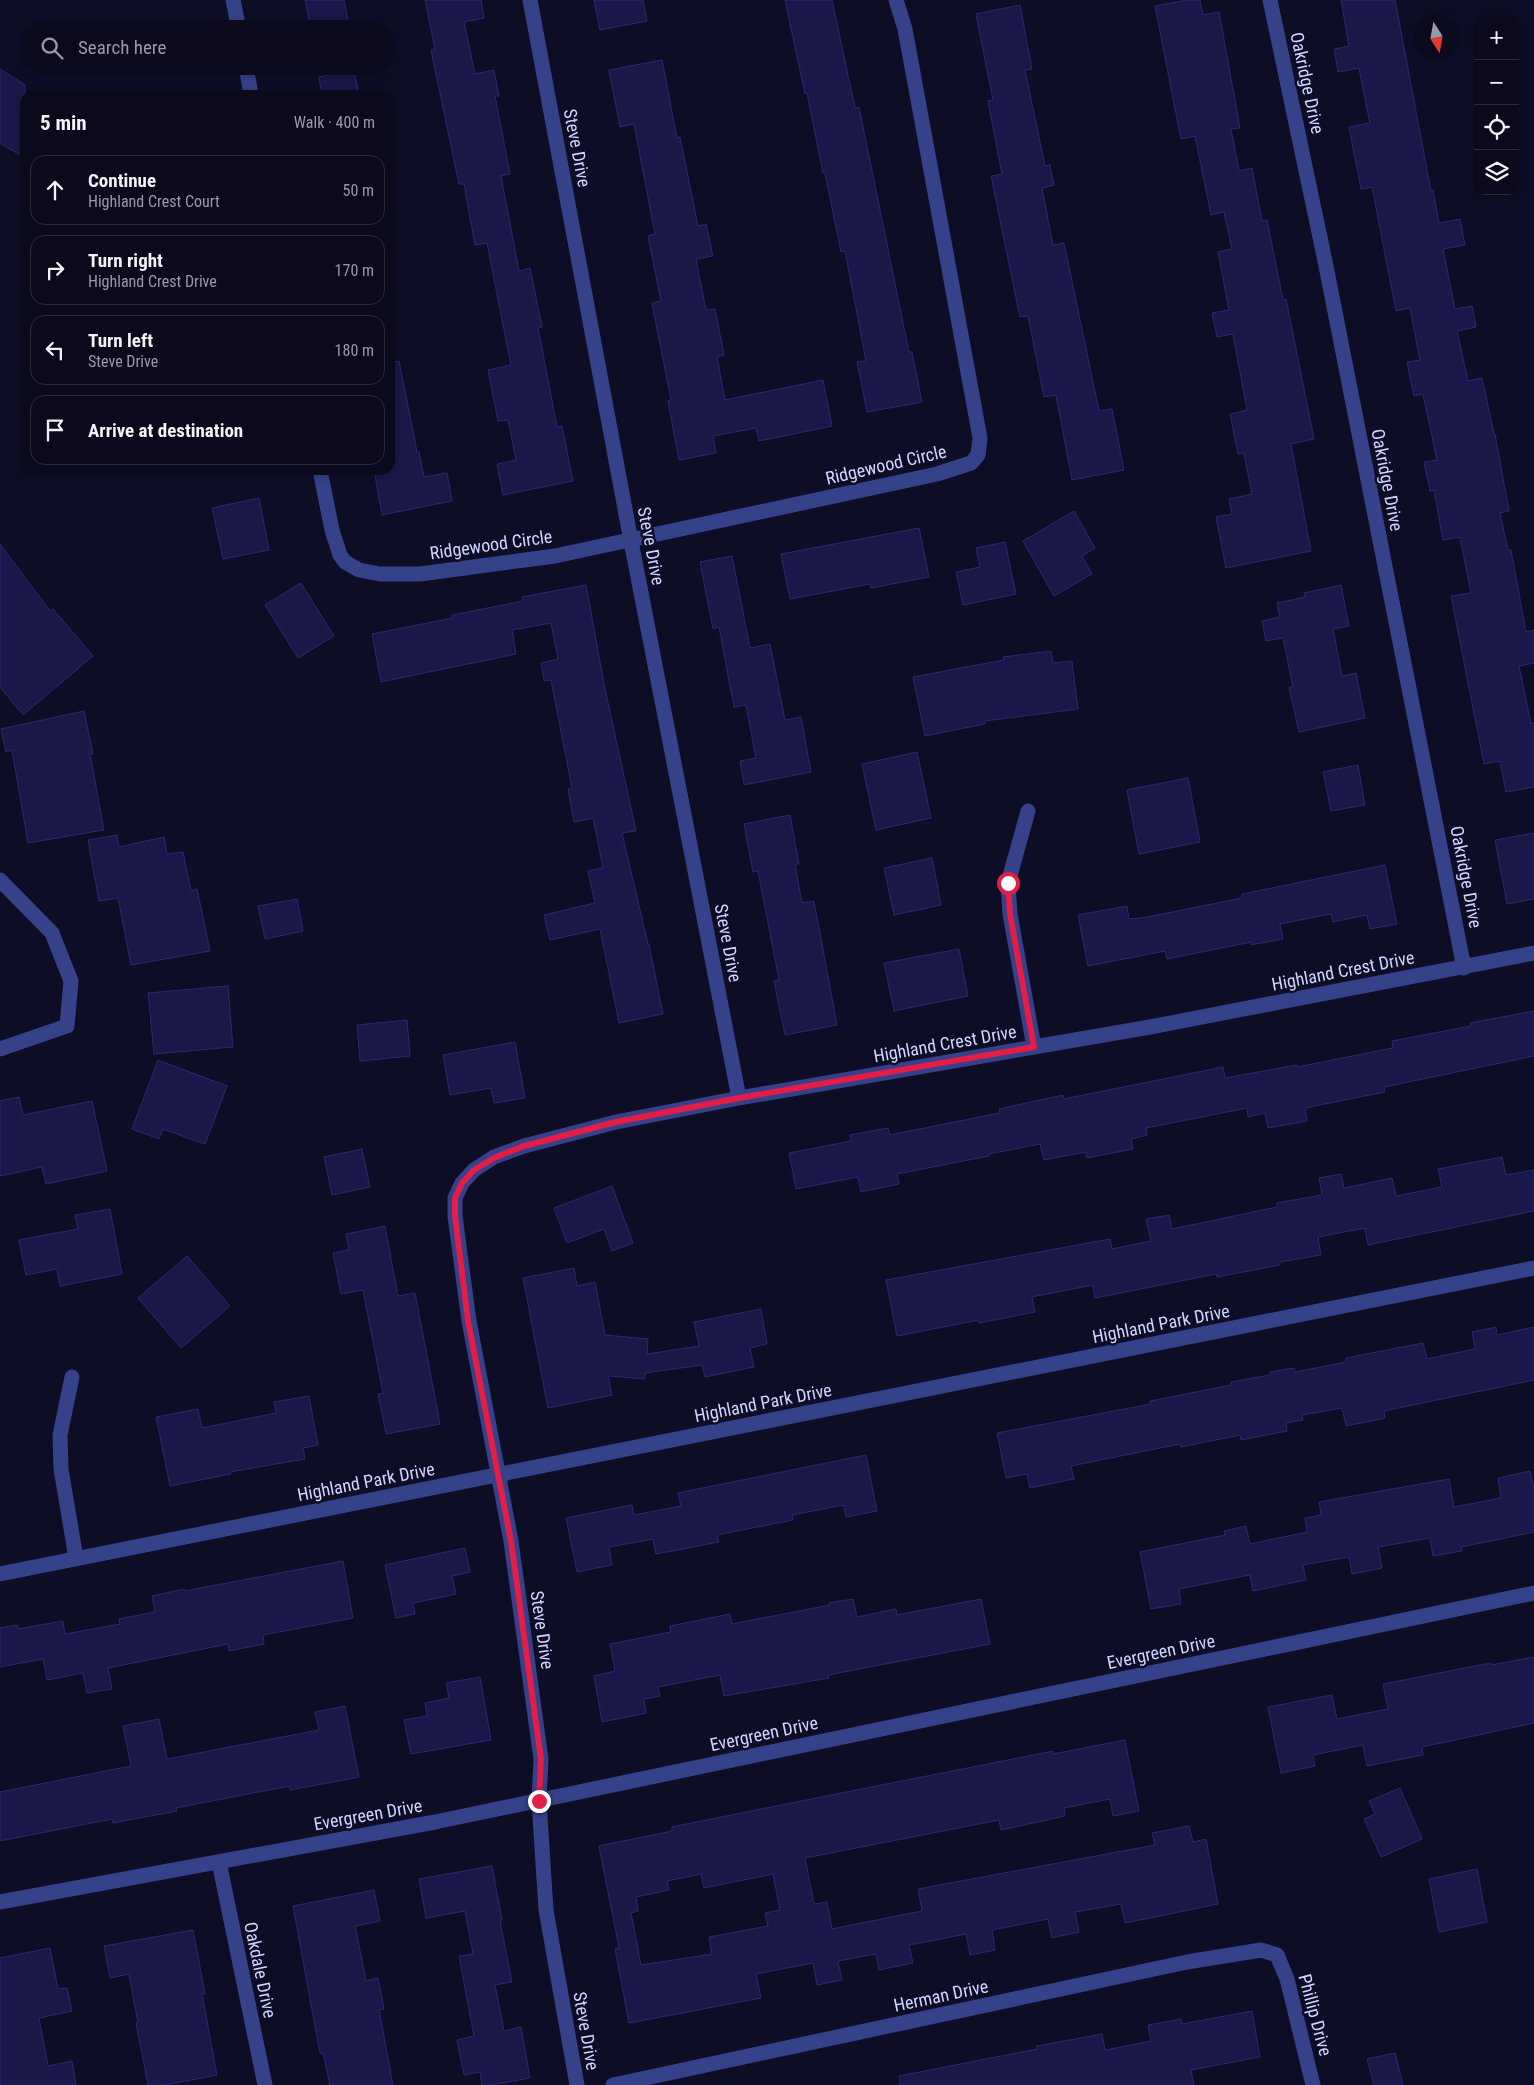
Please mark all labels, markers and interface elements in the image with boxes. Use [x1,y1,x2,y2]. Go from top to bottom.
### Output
north arrow [1414,15,1459,60]
map controls [1474,15,1519,195]
button: + [1474,15,1519,60]
search box [20,20,395,75]
street label: Oakridge Drive [1286,30,1329,136]
icon: search [38,34,66,62]
text: Search here [78,36,166,59]
button: − [1474,60,1519,105]
button: locate [1474,105,1519,150]
street label: Steve Drive [560,107,595,189]
text: 5 min [40,111,87,135]
text: Walk · 400 m [294,113,375,132]
button: layers [1474,150,1519,195]
text: Continue [88,169,156,192]
icon: ahead [41,176,69,204]
text: 50 m [342,181,374,200]
text: Highland Crest Court [88,192,220,211]
text: Turn right [88,249,163,272]
icon: right [41,256,69,284]
text: 170 m [335,261,374,280]
text: Highland Crest Drive [88,272,217,291]
text: Turn left [88,329,153,352]
icon: left [41,336,69,364]
text: 180 m [335,341,374,360]
text: Steve Drive [88,352,158,371]
icon: arrive [41,416,69,444]
text: Arrive at destination [88,419,243,442]
street label: Oakridge Drive [1367,427,1408,533]
street label: Ridgewood Circle [823,440,948,489]
street label: Steve Drive [634,505,669,587]
street label: Ridgewood Circle [428,526,553,563]
street label: Oakridge Drive [1446,824,1487,930]
route start [997,872,1020,895]
street label: Steve Drive [711,902,746,984]
street label: Highland Crest Drive [1270,946,1416,995]
street label: Highland Crest Drive [872,1021,1018,1066]
street label: Highland Park Drive [1090,1300,1231,1347]
street label: Highland Park Drive [692,1379,833,1426]
street label: Highland Park Drive [295,1458,436,1505]
street label: Steve Drive [527,1589,558,1671]
street label: Evergreen Drive [1105,1630,1217,1673]
street label: Evergreen Drive [708,1712,820,1755]
route end [528,1790,551,1813]
street label: Evergreen Drive [312,1795,424,1834]
street label: Oakdale Drive [240,1920,281,2020]
street label: Phillip Drive [1294,1972,1337,2058]
street label: Herman Drive [892,1975,990,2016]
street label: Steve Drive [569,1990,604,2072]

